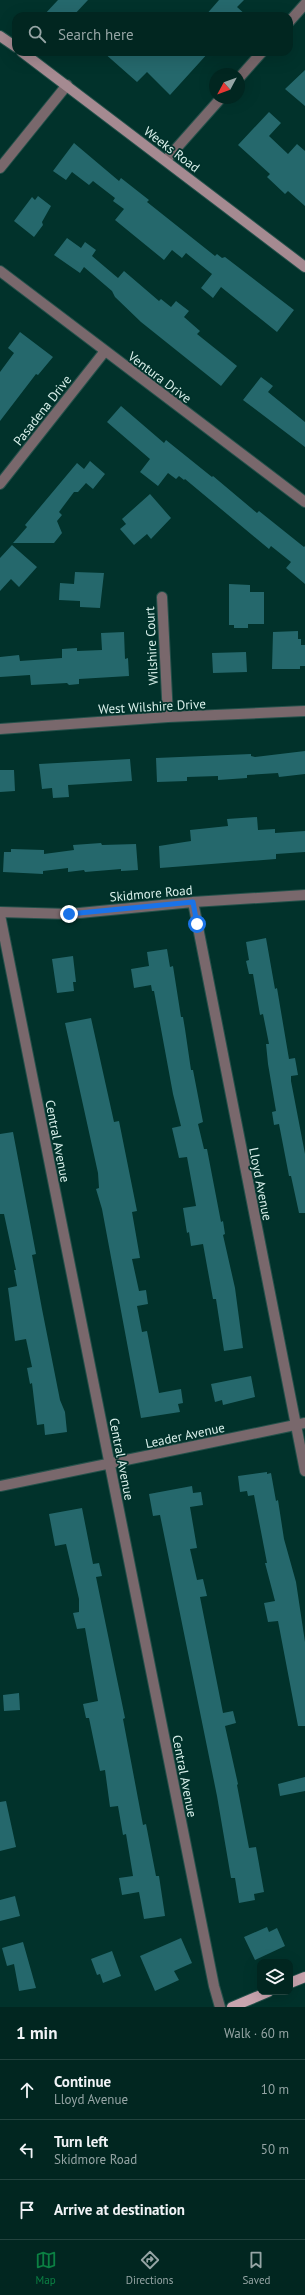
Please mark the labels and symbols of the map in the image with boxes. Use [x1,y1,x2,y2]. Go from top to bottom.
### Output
north arrow [209,68,245,104]
street label: Weeks Road [140,123,203,176]
street label: Ventura Drive [124,347,195,407]
street label: Pasadena Drive [10,372,75,449]
street label: Wilshire Court [141,606,162,686]
street label: West Wilshire Drive [98,695,206,718]
street label: Skidmore Road [109,881,193,906]
route end [60,905,78,923]
route start [188,915,206,933]
street label: Central Avenue [41,1099,74,1184]
street label: Lloyd Avenue [245,1146,276,1222]
street label: Central Avenue [105,1417,138,1502]
street label: Leader Avenue [144,1419,226,1452]
street label: Central Avenue [168,1734,201,1819]

